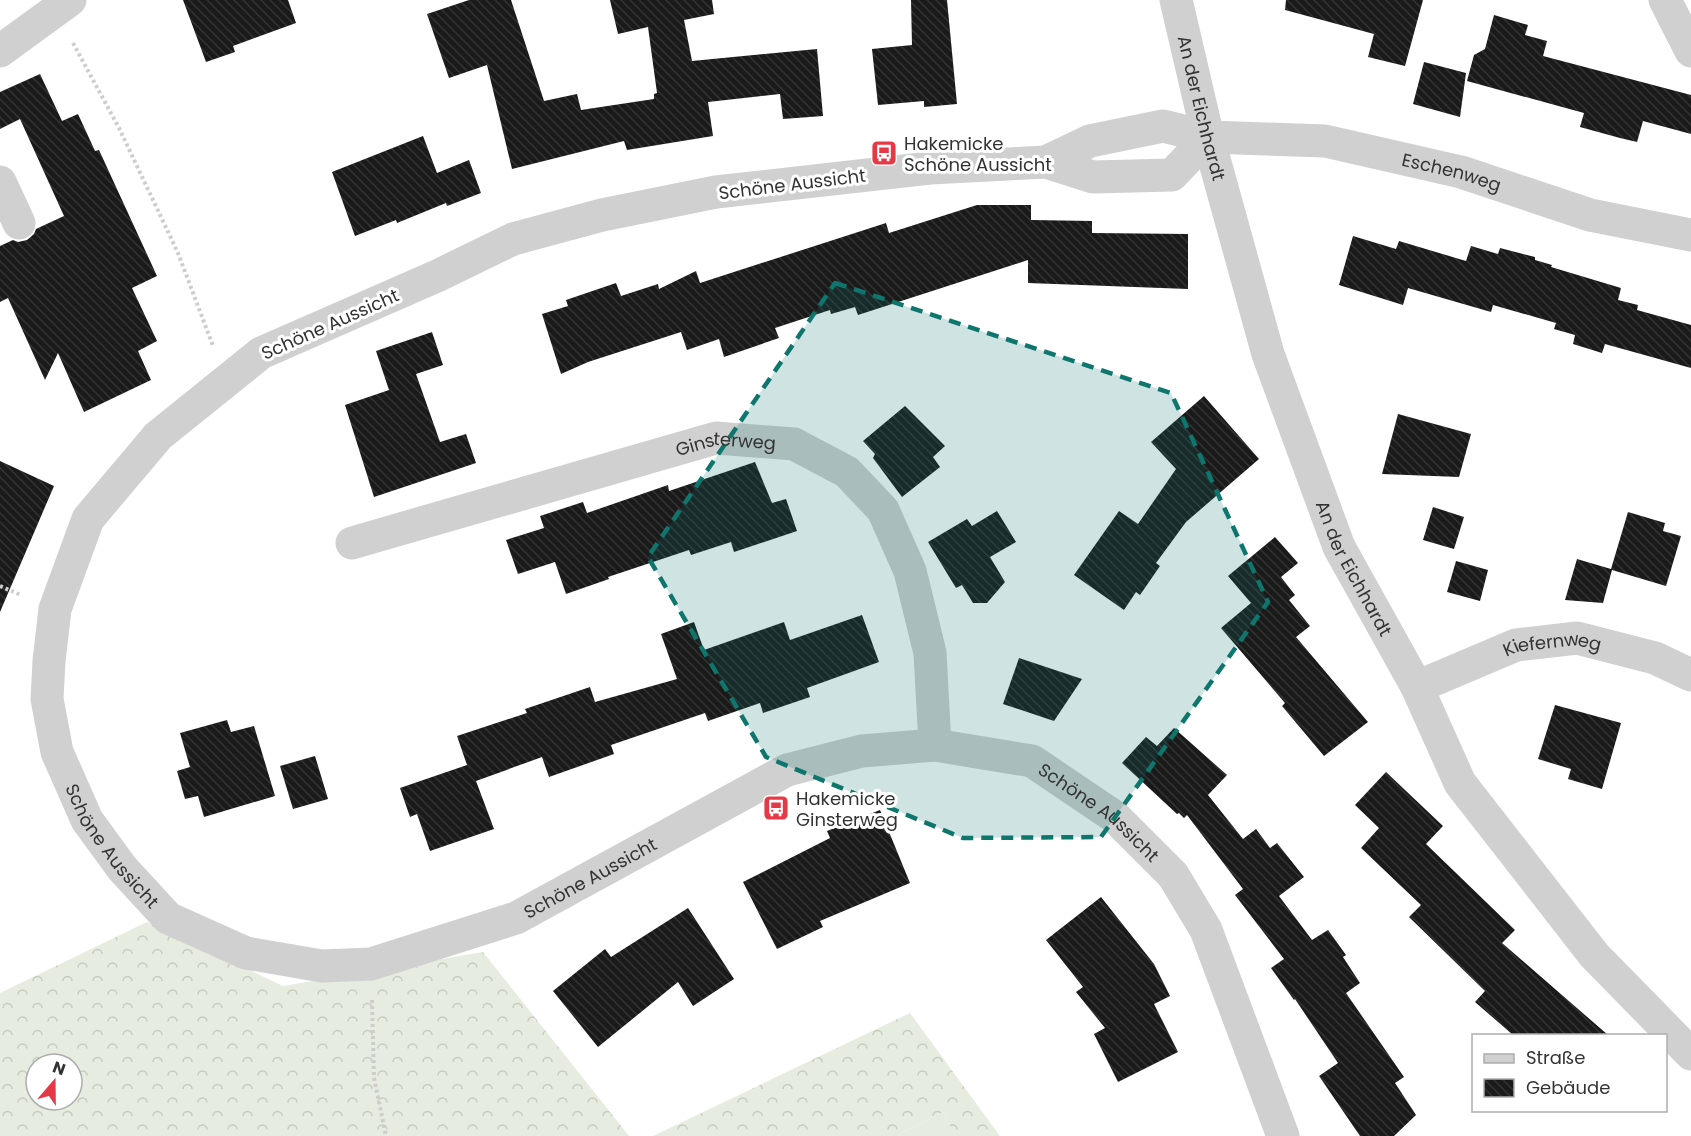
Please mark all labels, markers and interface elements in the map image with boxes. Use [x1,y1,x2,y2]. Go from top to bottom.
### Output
street label: An der Eichhardt [1172,33,1232,183]
place label: Hakemicke Schöne Aussicht [904,131,1052,177]
bus stop icon: Hakemicke Schöne Aussicht [869,138,899,168]
street label: Eschenweg [1400,146,1505,197]
street label: Schöne Aussicht [717,163,867,205]
street label: Schöne Aussicht [257,283,403,365]
street label: Ginsterweg [672,425,777,462]
street label: An der Eichhardt [1310,497,1399,640]
street label: Kiefernweg [1499,625,1604,662]
street label: Schöne Aussicht [1034,756,1165,867]
street label: Schöne Aussicht [60,780,165,913]
place label: Hakemicke Ginsterweg [796,786,898,832]
bus stop icon: Hakemicke Ginsterweg [761,793,791,823]
street label: Schöne Aussicht [519,831,661,924]
legend [1472,1034,1667,1112]
text: Straße [1526,1045,1585,1070]
north arrow [24,1052,84,1112]
text: N [49,1056,69,1081]
text: Gebäude [1526,1075,1610,1100]

